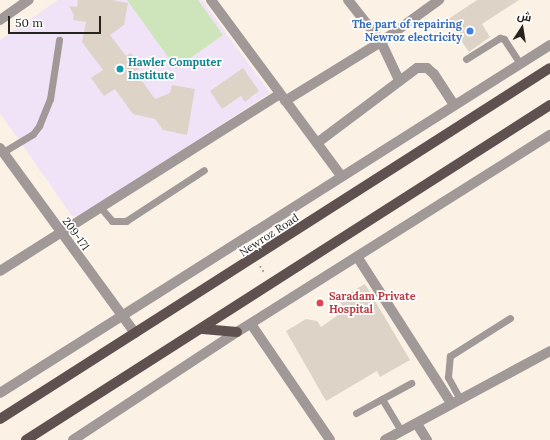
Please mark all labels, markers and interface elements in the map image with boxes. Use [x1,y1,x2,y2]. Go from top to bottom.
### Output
scale bar [10,8,103,34]
north arrow [502,8,542,48]
text: ش [516,8,533,25]
text: 50 m [15,15,43,30]
place label: The part of repairing Newroz electricity [352,18,462,44]
marker: The part of repairing Newroz electricity [465,26,475,36]
place label: Hawler Computer Institute [128,56,222,82]
marker: Hawler Computer Institute [115,64,125,74]
street label: Newroz Road [237,211,301,259]
street label: 209-171 [60,215,92,253]
place label: Saradam Private Hospital [329,290,416,316]
marker: Saradam Private Hospital [314,297,326,309]

